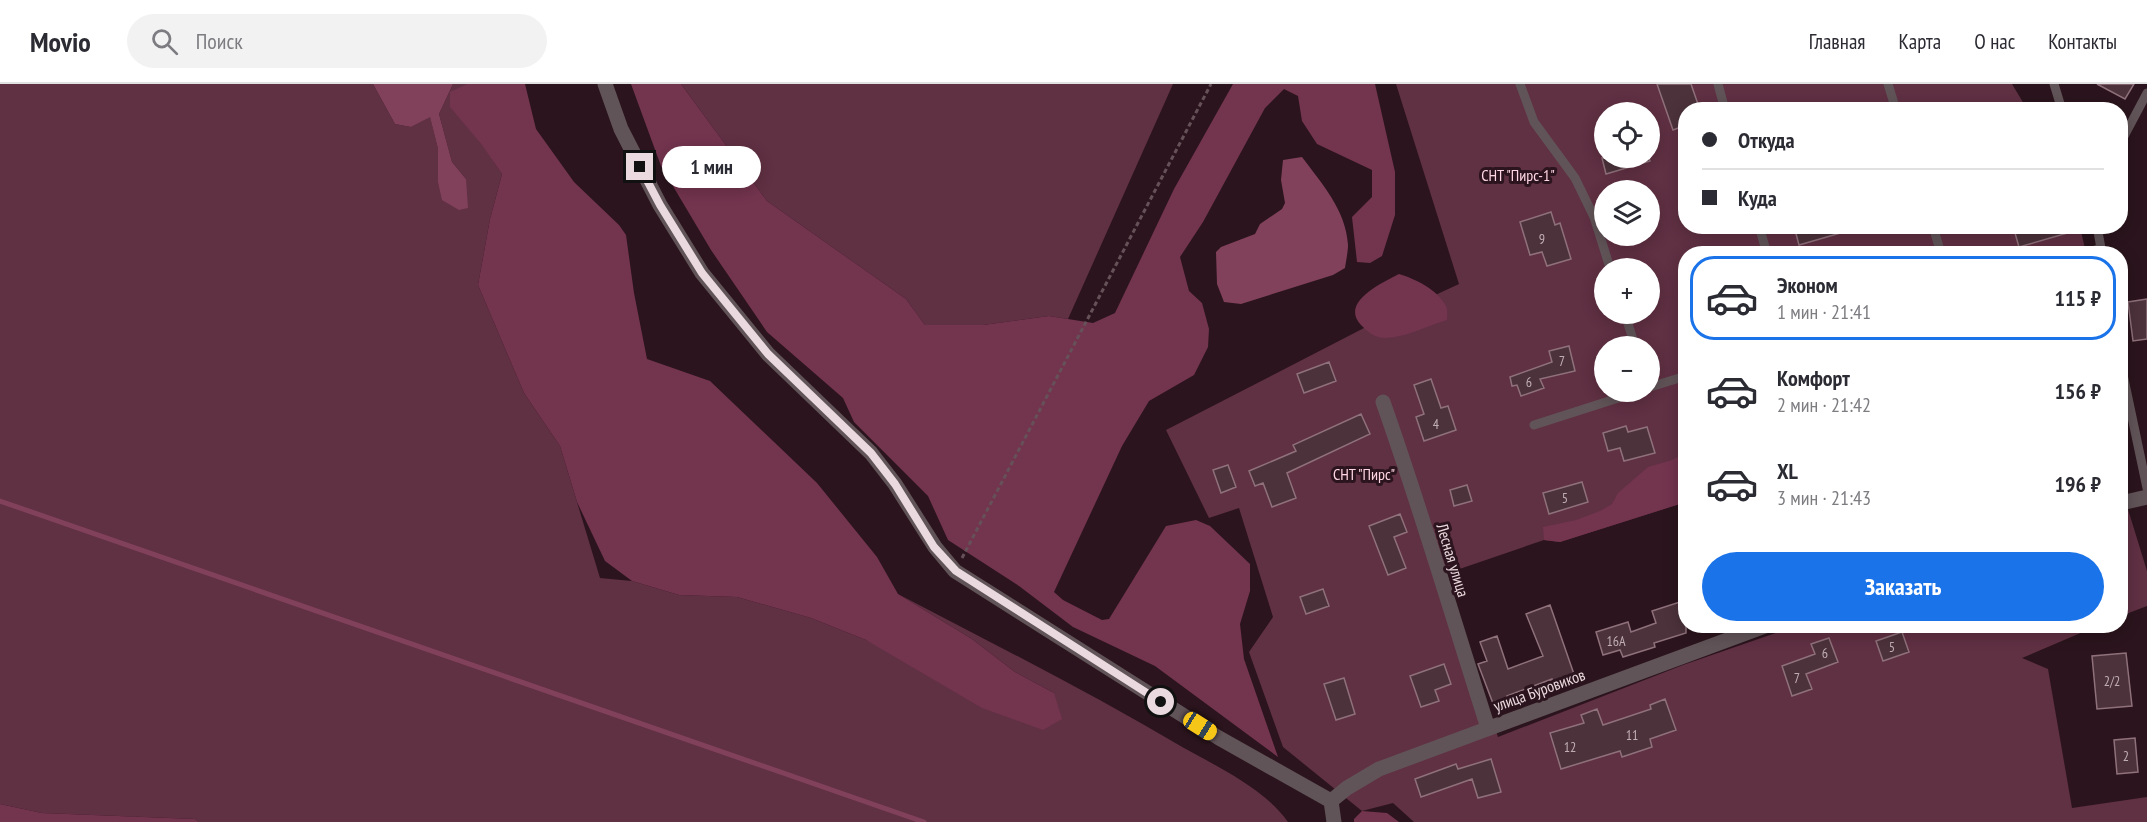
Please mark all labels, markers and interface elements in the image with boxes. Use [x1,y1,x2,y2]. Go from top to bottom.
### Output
search box [127,14,547,68]
text: Movio [30,23,91,60]
icon: search [148,25,181,58]
text: Поиск [196,27,243,55]
text: Главная [1809,28,1865,55]
text: Карта [1898,28,1941,55]
text: О нас [1974,28,2015,55]
text: Контакты [2048,28,2117,55]
map controls [1594,102,1660,402]
button: locate [1594,102,1660,168]
text: Откуда [1738,126,1795,154]
callout: 1 мин [661,146,760,188]
route end [626,153,653,180]
text: 1 мин [690,154,733,180]
park label: СНТ "Пирс-1" [1481,165,1555,185]
button: layers [1594,180,1660,246]
text: Куда [1738,184,1777,212]
house number: 9 [1539,230,1545,248]
button: + [1594,258,1660,324]
icon: car [1705,271,1759,325]
text: Эконом [1777,271,1838,299]
text: 115 ₽ [2054,284,2101,312]
text: 1 мин · 21:41 [1777,299,1871,325]
button: − [1594,336,1660,402]
house number: 7 [1559,352,1565,370]
icon: car [1705,364,1759,418]
text: Комфорт [1777,364,1850,392]
house number: 6 [1526,373,1532,391]
text: 156 ₽ [2054,377,2101,405]
text: 2 мин · 21:42 [1777,392,1871,418]
house number: 4 [1433,415,1440,433]
icon: car [1705,457,1759,511]
text: XL [1777,457,1798,485]
park label: СНТ "Пирс" [1333,464,1395,484]
text: 196 ₽ [2054,470,2101,498]
text: 3 мин · 21:43 [1777,485,1871,511]
house number: 5 [1562,489,1568,507]
street label: Лесная улица [1432,520,1474,599]
button: Заказать [1702,552,2104,621]
house number: 16А [1606,632,1626,650]
house number: 5 [1889,638,1895,656]
house number: 6 [1822,644,1828,662]
street label: улица Буровиков [1490,664,1588,716]
house number: 7 [1794,669,1800,687]
house number: 2/2 [2104,672,2120,690]
route start [1147,688,1174,715]
car [1180,709,1220,743]
house number: 11 [1626,726,1638,744]
house number: 12 [1564,738,1576,756]
house number: 2 [2123,747,2129,765]

